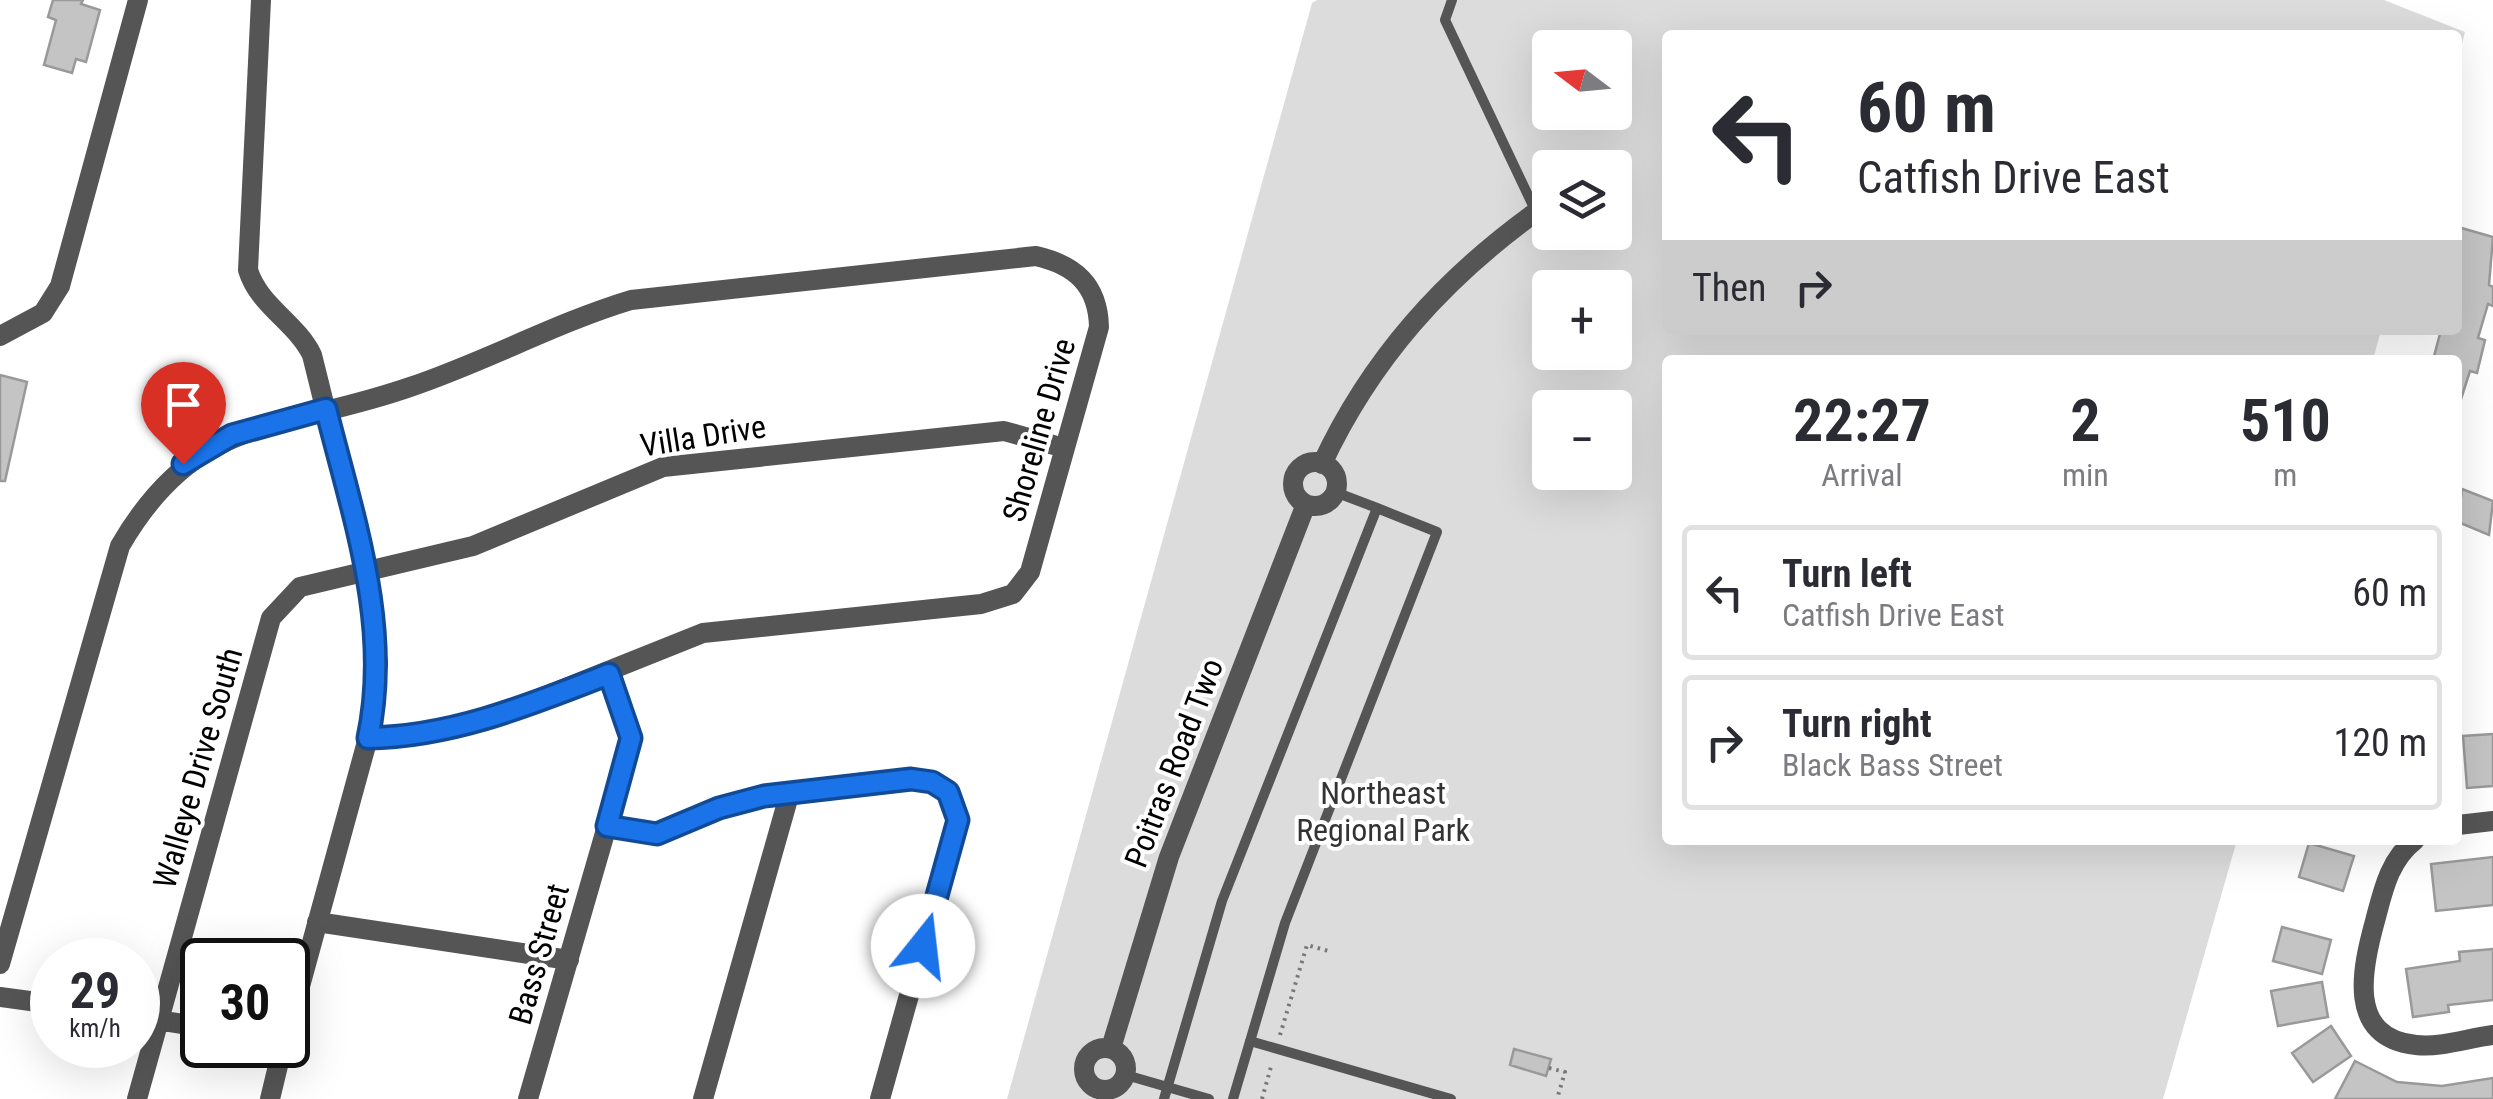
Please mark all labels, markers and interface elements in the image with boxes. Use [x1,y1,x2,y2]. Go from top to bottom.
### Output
north arrow [1532,30,1632,130]
map controls [1532,30,1632,490]
text: 60 m [1857,67,1996,149]
icon: left [1692,70,1822,200]
button: layers [1532,150,1632,250]
text: Catfish Drive East [1857,151,2170,204]
icon: right [1786,260,1841,315]
text: Then [1692,266,1766,310]
button: + [1532,270,1632,370]
street label: Shoreline Drive [995,334,1083,526]
pin [141,362,226,465]
icon: arrive [156,377,211,432]
text: 22:27 [1793,385,1931,456]
text: 2 [2070,385,2101,456]
text: 510 [2240,385,2331,456]
button: − [1532,390,1632,490]
street label: Villa Drive [638,407,768,465]
text: Arrival [1821,456,1903,494]
text: min [2062,456,2109,494]
text: m [2273,456,2297,494]
text: Turn left [1782,552,1912,596]
icon: left [1697,565,1752,620]
text: 60 m [2352,571,2427,615]
text: Catfish Drive East [1782,596,2005,634]
street label: Walleye Drive South [146,643,250,893]
street label: Poitras Road Two [1117,653,1231,873]
text: Turn right [1782,702,1932,746]
icon: right [1697,715,1752,770]
text: 120 m [2333,721,2427,765]
text: Black Bass Street [1782,746,2003,784]
park label: Northeast Regional Park [1296,774,1470,849]
street label: Bass Street [501,879,577,1029]
position arrow [871,894,975,998]
speed limit sign: 30 [180,938,310,1068]
text: 29 [70,962,120,1020]
text: km/h [69,1014,121,1043]

